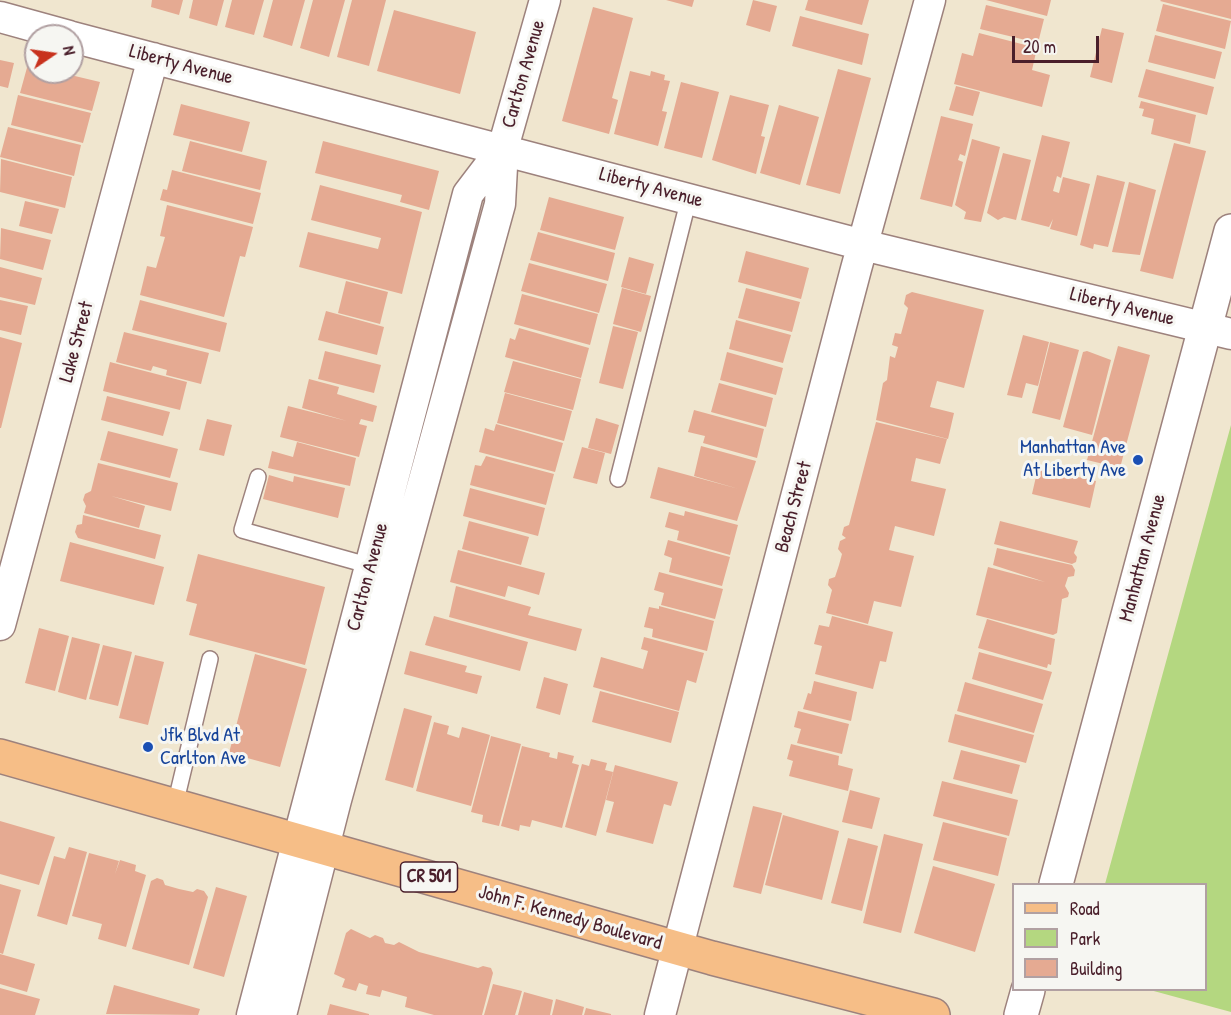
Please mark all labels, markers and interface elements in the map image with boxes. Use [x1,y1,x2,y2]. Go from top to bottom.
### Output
street label: Carlton Avenue [497,17,551,131]
north arrow [24,24,84,84]
scale bar [1015,24,1102,62]
text: 20 m [1023,34,1056,59]
street label: Liberty Avenue [126,40,236,90]
text: N [58,44,81,57]
street label: Liberty Avenue [596,163,706,213]
street label: Liberty Avenue [1067,282,1177,332]
street label: Lake Street [55,299,99,385]
place label: Manhattan Ave At Liberty Ave [1020,436,1126,483]
marker: Manhattan Ave At Liberty Ave [1131,453,1145,467]
street label: Beach Street [770,459,818,555]
street label: Manhattan Avenue [1114,492,1172,624]
street label: Carlton Avenue [342,520,394,634]
place label: Jfk Blvd At Carlton Ave [160,724,246,771]
marker: Jfk Blvd At Carlton Ave [141,740,155,754]
road number: CR 501 [400,862,458,892]
street label: John F. Kennedy Boulevard [475,880,665,956]
legend [1012,883,1207,991]
text: Road [1070,896,1100,921]
text: Park [1070,926,1100,951]
text: Building [1070,956,1122,981]

